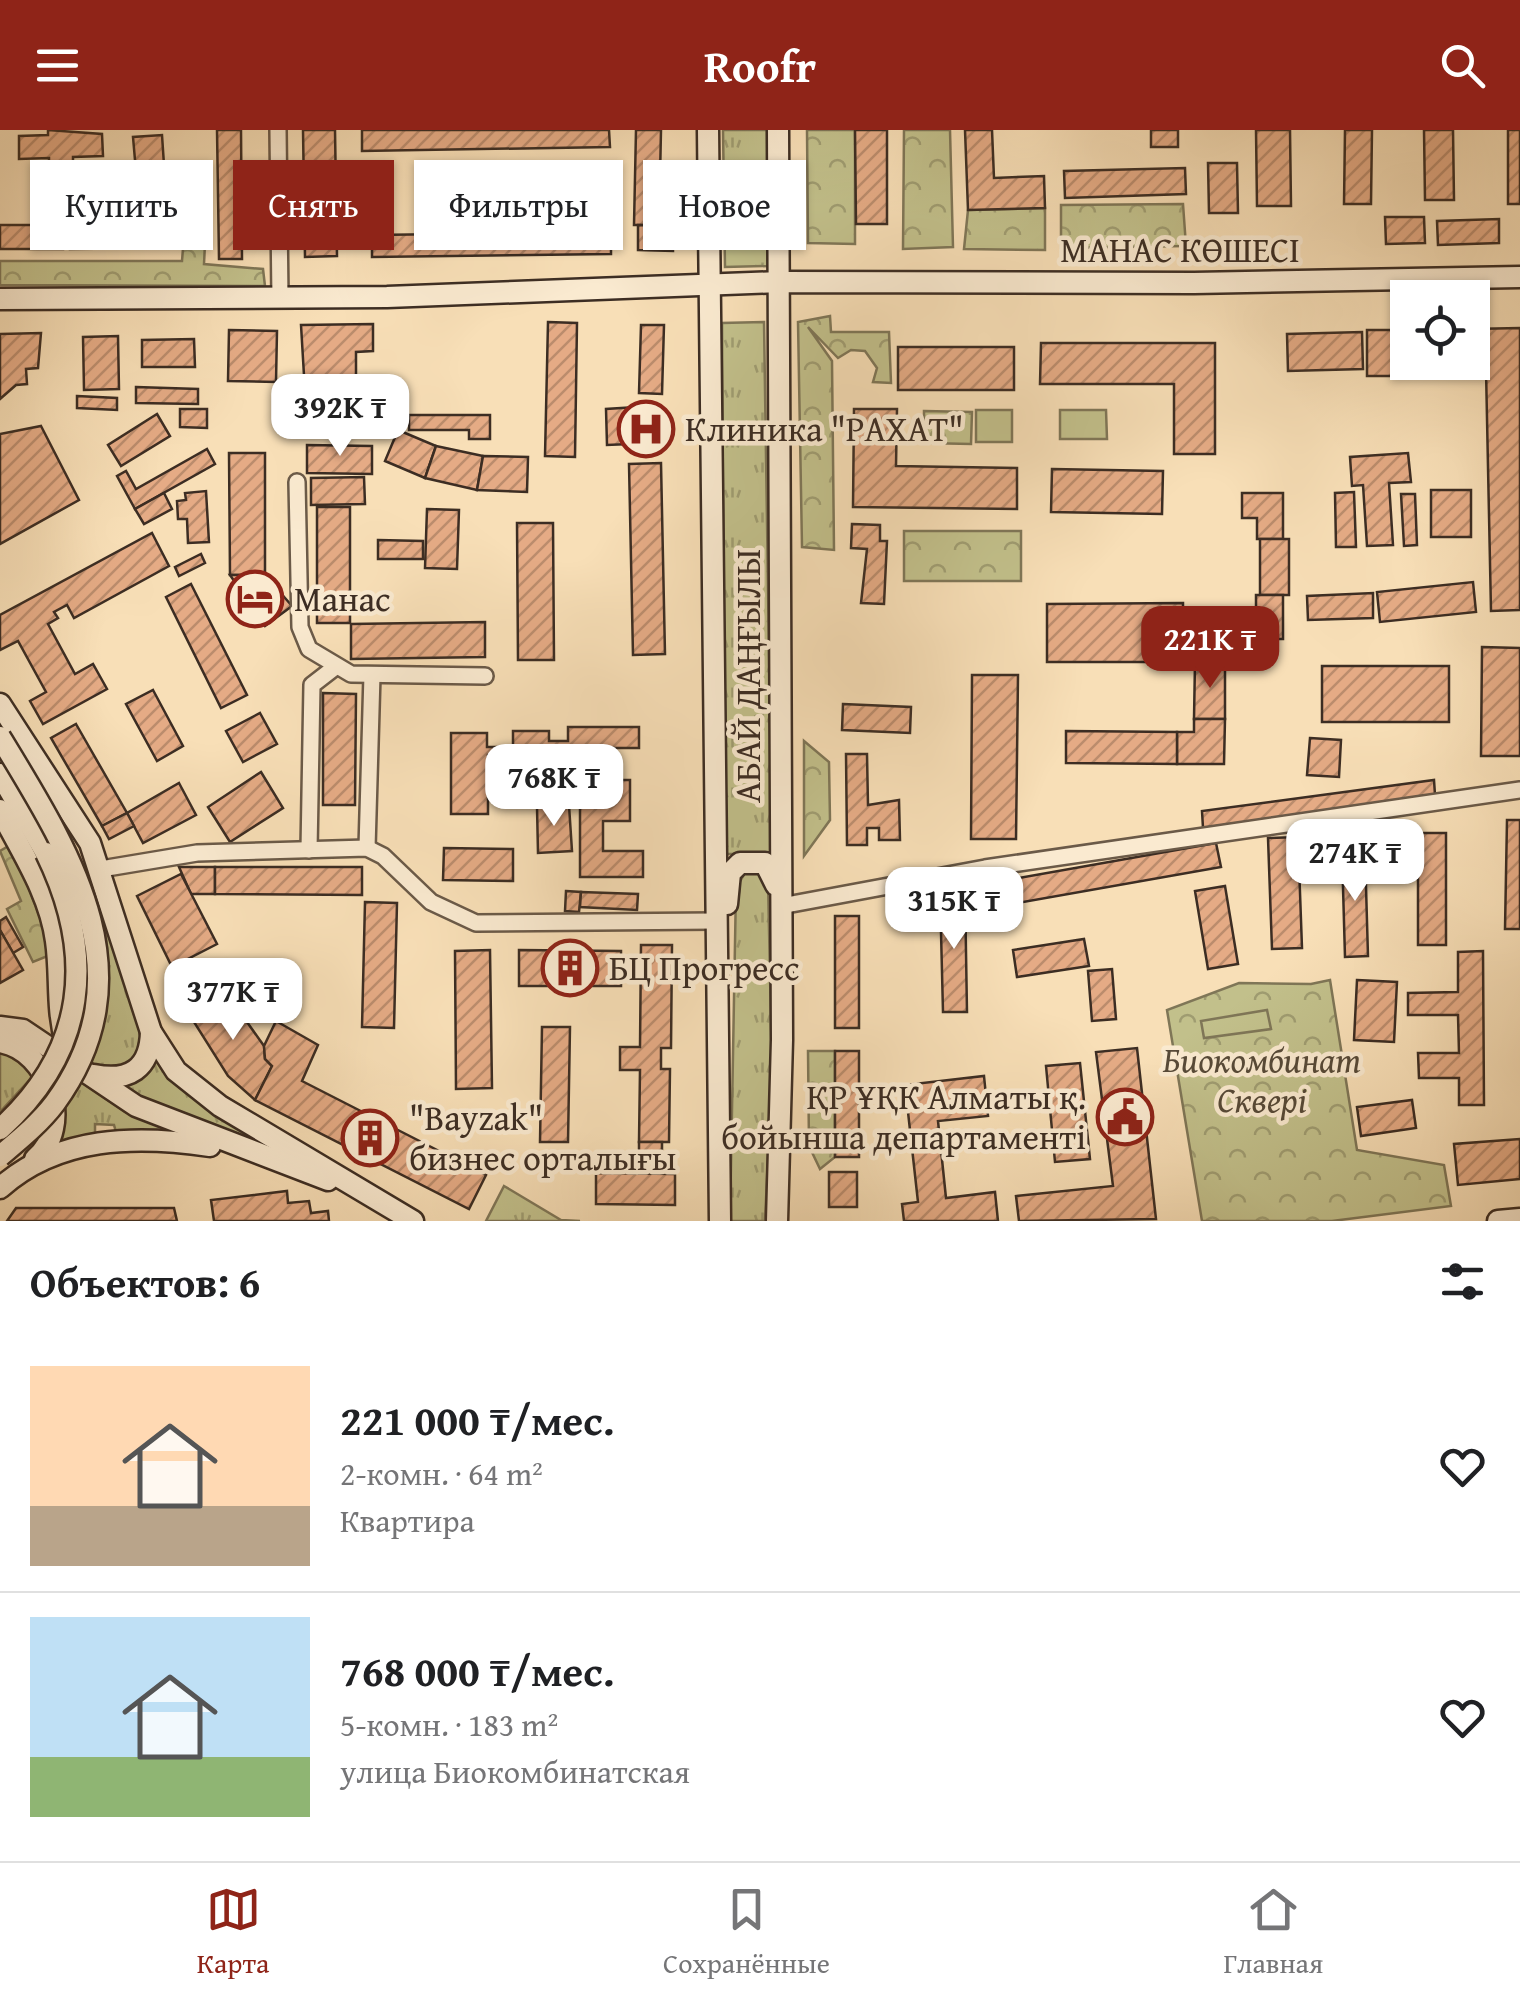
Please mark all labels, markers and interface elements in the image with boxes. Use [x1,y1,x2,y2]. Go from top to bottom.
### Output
text: Roofr [704,33,816,98]
icon: menu [30,38,85,93]
icon: search [1435,38,1490,93]
chip: Купить [30,160,213,250]
chip: Снять [233,160,394,250]
chip: Фильтры [414,160,623,250]
chip: Новое [643,160,806,250]
street label: МАНАС КӨШЕСІ [1060,224,1300,275]
map controls [1390,280,1490,380]
button: locate [1390,280,1490,380]
pin: 392K ₸ [259,374,421,459]
text: 392K ₸ [293,383,387,430]
hospital icon: Клиника "РАХАТ" [616,399,676,459]
place label: Клиника "РАХАТ" [685,403,964,454]
street label: АБАЙ ДАҢҒЫЛЫ [722,549,773,803]
hotel icon: Манас [225,569,285,629]
place label: Манас [294,573,391,624]
pin: 221K ₸ [1129,606,1291,691]
text: 221K ₸ [1163,615,1257,662]
pin: 768K ₸ [473,744,635,829]
text: 768K ₸ [507,753,601,800]
pin: 274K ₸ [1274,819,1436,904]
text: 274K ₸ [1308,828,1402,875]
pin: 315K ₸ [873,867,1035,952]
text: 315K ₸ [907,876,1001,923]
building icon: БЦ Прогресс [540,938,600,998]
place label: БЦ Прогресс [609,942,800,993]
pin: 377K ₸ [152,958,314,1043]
text: 377K ₸ [186,967,280,1014]
park label: Биокомбинат Сквері [1163,1034,1361,1125]
place label: ҚР ҰҚК Алматы қ. бойынша департаменті [721,1071,1086,1162]
public building icon: ҚР ҰҚК Алматы қ. бойынша департаменті [1095,1087,1155,1147]
place label: "Bayzak" бизнес орталығы [409,1092,676,1183]
building icon: "Bayzak" бизнес орталығы [340,1108,400,1168]
text: Объектов: 6 [30,1251,260,1312]
icon: filters [1435,1254,1490,1309]
text: 221 000 ₸/мес. [340,1389,614,1450]
icon: home [110,1406,230,1526]
icon: heart [1435,1439,1490,1494]
text: 2-комн. · 64 m² [340,1450,543,1497]
text: Квартира [340,1497,475,1544]
text: 768 000 ₸/мес. [340,1640,614,1701]
icon: home [110,1657,230,1777]
icon: heart [1435,1690,1490,1745]
text: 5-комн. · 183 m² [340,1701,558,1748]
text: улица Биокомбинатская [340,1748,690,1795]
tab: Карта [197,1882,269,1983]
tab: Сохранённые [663,1882,830,1983]
tab: Главная [1223,1882,1323,1983]

